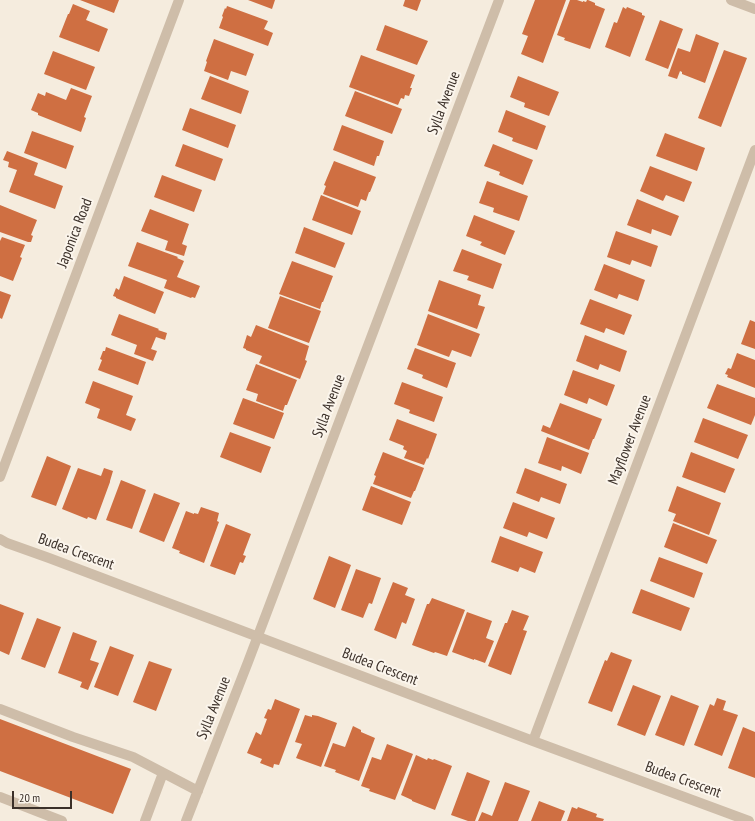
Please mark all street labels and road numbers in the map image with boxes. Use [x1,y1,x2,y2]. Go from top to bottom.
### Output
street label: Sylla Avenue [424,69,464,137]
street label: Japonica Road [54,196,96,270]
street label: Sylla Avenue [309,372,349,440]
street label: Mayflower Avenue [605,393,655,487]
street label: Budea Crescent [36,530,116,574]
street label: Budea Crescent [340,644,420,690]
street label: Sylla Avenue [193,674,235,742]
street label: Budea Crescent [643,758,723,802]

